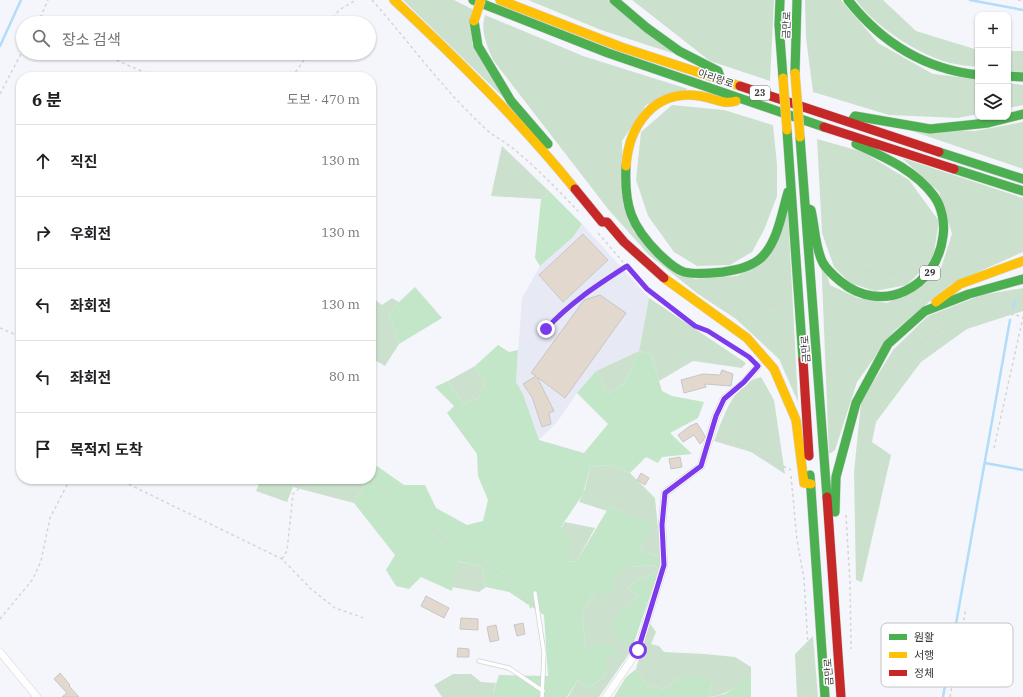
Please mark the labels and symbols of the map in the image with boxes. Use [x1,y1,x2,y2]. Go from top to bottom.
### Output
street label: 금만로 [780,11,793,39]
street label: 아리랑로 [696,66,735,91]
road number: 23 [750,86,770,100]
road number: 29 [920,266,940,280]
route end [537,320,555,338]
street label: 금만로 [798,335,813,363]
legend [881,623,1013,687]
text: 원활 [914,630,934,644]
route start [629,641,647,659]
text: 서행 [914,648,934,662]
street label: 금만로 [821,658,836,686]
text: 정체 [914,666,934,680]

